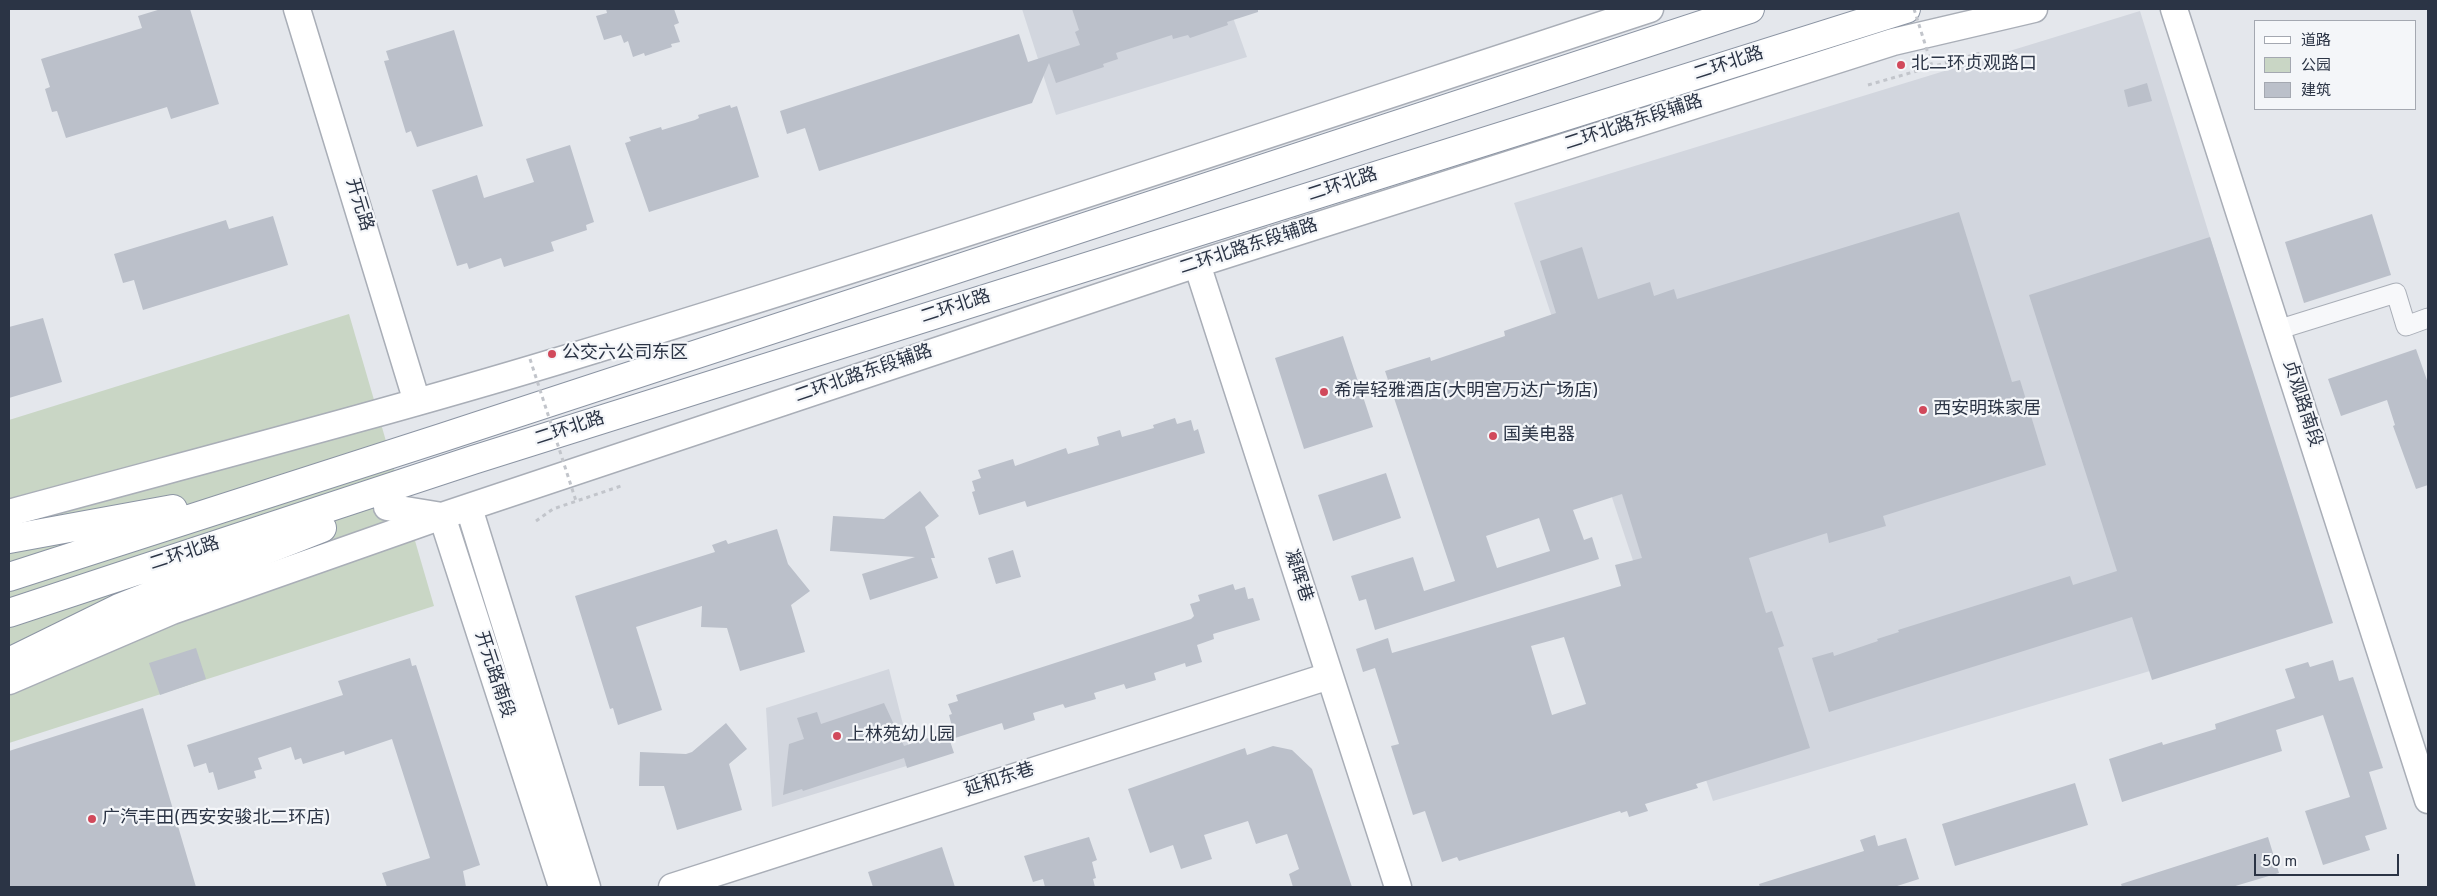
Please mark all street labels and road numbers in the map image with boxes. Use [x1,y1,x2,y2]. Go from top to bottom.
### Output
street label: 二环北路 [1691,44,1767,86]
street label: 二环北路东段辅路 [1562,91,1706,157]
street label: 二环北路 [1305,165,1381,207]
street label: 开元路 [340,176,376,234]
street label: 二环北路东段辅路 [1177,215,1321,281]
street label: 二环北路 [918,287,994,329]
street label: 二环北路东段辅路 [792,341,936,409]
street label: 贞观路南段 [2277,358,2325,450]
street label: 二环北路 [532,409,608,451]
street label: 二环北路 [147,534,223,576]
street label: 凝晖巷 [1278,547,1316,605]
street label: 开元路南段 [469,629,517,721]
street label: 延和东巷 [962,760,1038,802]

